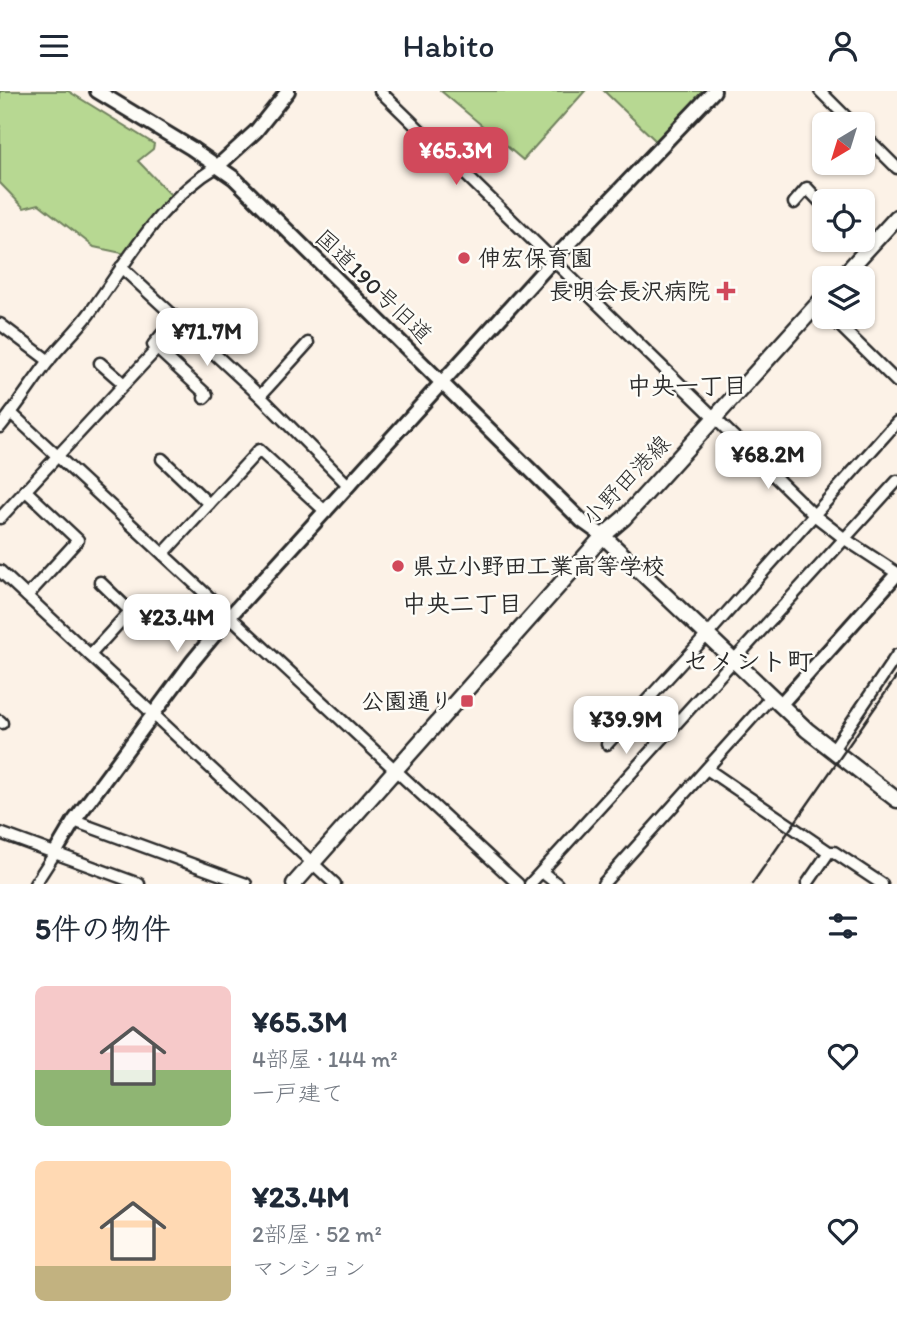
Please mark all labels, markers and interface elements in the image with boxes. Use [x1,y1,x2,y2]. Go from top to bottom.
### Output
icon: menu [35,27,73,65]
text: Habito [403,27,494,65]
icon: person [824,27,862,65]
north arrow [812,112,875,175]
map controls [812,112,875,329]
pin: ¥65.3M [399,127,513,187]
text: ¥65.3M [419,136,493,164]
button: locate [812,189,875,252]
street label: 国道190号旧道 [310,223,438,349]
place label: 伸宏保育園 [478,244,593,272]
marker: 伸宏保育園 [456,250,472,266]
button: layers [812,266,875,329]
place label: 長明会長沢病院 [549,277,710,305]
marker: 長明会長沢病院 [716,281,736,301]
pin: ¥71.7M [150,309,264,368]
text: ¥71.7M [172,317,242,345]
district label: 中央一丁目 [627,371,747,400]
street label: 小野田港線 [576,429,676,531]
pin: ¥68.2M [711,431,825,491]
text: ¥68.2M [731,440,805,468]
place label: 県立小野田工業高等学校 [412,552,665,580]
marker: 県立小野田工業高等学校 [390,558,406,574]
district label: 中央二丁目 [402,589,522,618]
pin: ¥23.4M [120,595,234,654]
text: ¥23.4M [139,603,215,631]
district label: セメント町 [683,645,813,677]
place label: 公園通り [361,687,453,715]
marker: 公園通り [459,693,475,709]
pin: ¥39.9M [569,697,683,756]
text: ¥39.9M [589,705,663,733]
icon: filters [824,907,862,945]
text: 5件の物件 [35,910,171,947]
text: ¥65.3M [252,1003,348,1040]
icon: home [91,1014,175,1098]
icon: heart [824,1037,862,1075]
text: 4部屋 · 144 m² [252,1045,398,1073]
text: 一戸建て [252,1079,344,1107]
text: ¥23.4M [252,1178,350,1215]
icon: home [91,1189,175,1273]
icon: heart [824,1212,862,1250]
text: 2部屋 · 52 m² [252,1220,382,1248]
text: マンション [252,1254,366,1282]

